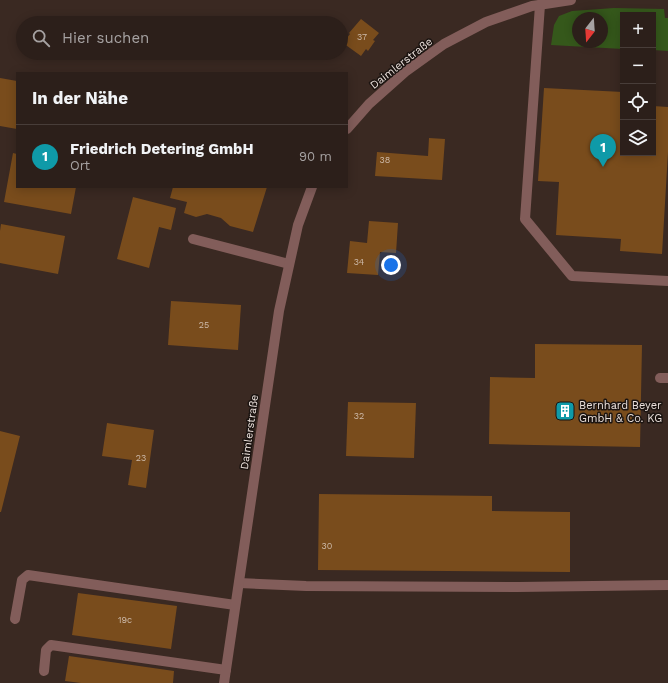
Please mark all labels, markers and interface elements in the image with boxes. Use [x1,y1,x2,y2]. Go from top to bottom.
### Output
north arrow [572,12,608,48]
map controls [620,12,656,156]
button: + [620,12,656,48]
search box [16,16,348,60]
icon: search [30,27,52,49]
text: Hier suchen [62,29,149,47]
house number: 37 [357,32,367,42]
street label: Daimlerstraße [368,35,435,92]
button: − [620,48,656,84]
button: locate [620,84,656,120]
text: In der Nähe [32,88,128,108]
button: layers [620,120,656,156]
pin: 1 [590,134,616,167]
text: Friedrich Detering GmbH [70,140,254,158]
text: 1 [42,149,48,164]
text: 90 m [299,149,332,164]
house number: 38 [380,155,390,165]
text: Ort [70,158,90,173]
your location [381,255,401,275]
house number: 34 [354,257,365,267]
house number: 25 [199,320,209,330]
street label: Daimlerstraße [238,394,261,470]
place label: Bernhard Beyer GmbH & Co. KG [579,399,662,425]
building icon: Bernhard Beyer GmbH & Co. KG [554,400,576,422]
house number: 32 [354,411,364,421]
house number: 23 [136,453,146,463]
house number: 30 [322,541,333,551]
house number: 19c [118,615,132,625]

